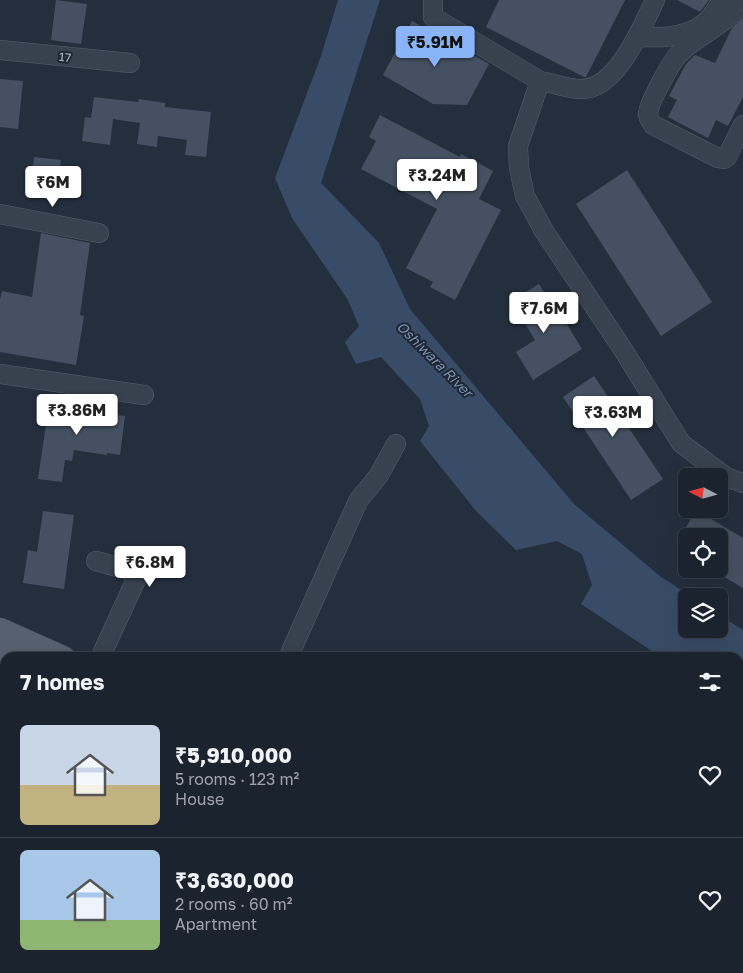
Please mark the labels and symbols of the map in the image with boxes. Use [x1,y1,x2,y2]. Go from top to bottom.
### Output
pin: ₹5.91M [394,26,476,68]
street label: 17 [58,49,72,65]
pin: ₹3.24M [396,158,478,201]
pin: ₹6M [29,166,77,208]
pin: ₹7.6M [509,292,579,334]
water label: Oshiwara River [394,318,478,402]
pin: ₹3.86M [36,394,118,436]
pin: ₹3.63M [572,396,654,438]
north arrow [678,468,728,518]
pin: ₹6.8M [115,546,185,588]

